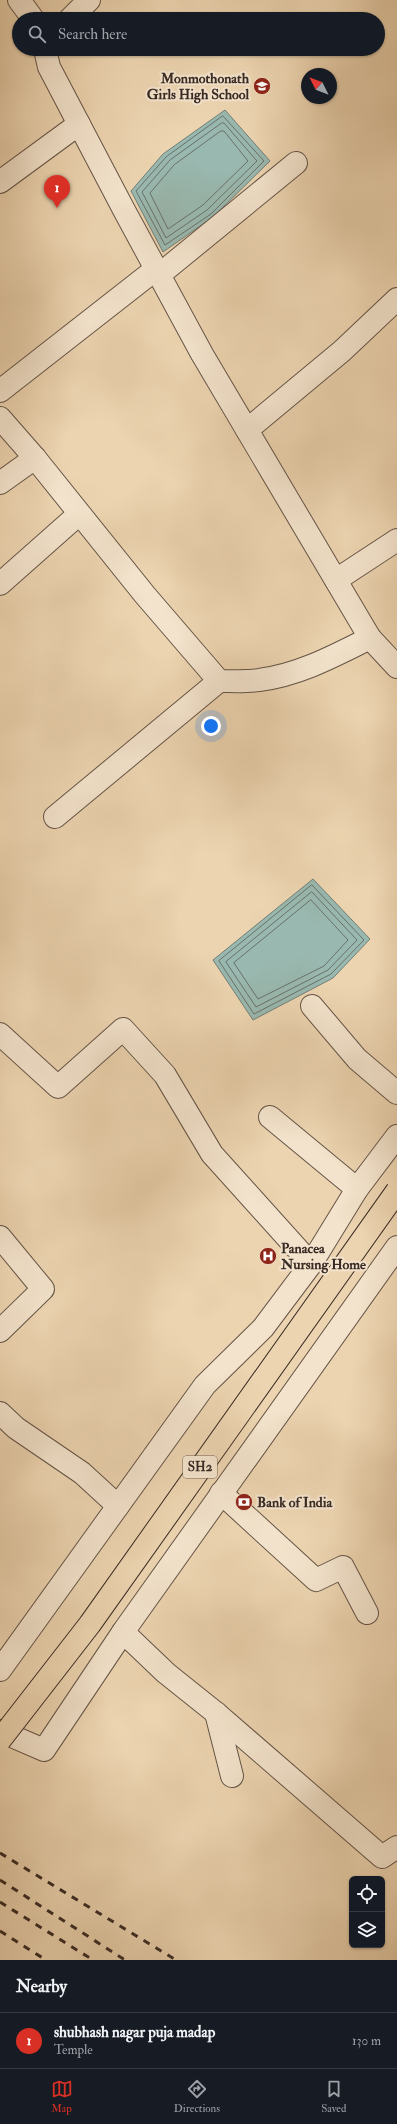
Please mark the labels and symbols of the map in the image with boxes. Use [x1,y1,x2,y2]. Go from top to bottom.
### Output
north arrow [301,68,337,104]
place label: Monmothonath Girls High School [147,70,250,104]
school or university icon: Monmothonath Girls High School [252,76,272,96]
pin: 1 [44,175,70,208]
your location [201,716,221,736]
place label: Panacea Nursing Home [280,1240,366,1274]
hospital icon: Panacea Nursing Home [258,1246,278,1266]
road number: SH2 [183,1456,217,1478]
bank icon: Bank of India [234,1492,254,1512]
place label: Bank of India [257,1494,333,1511]

